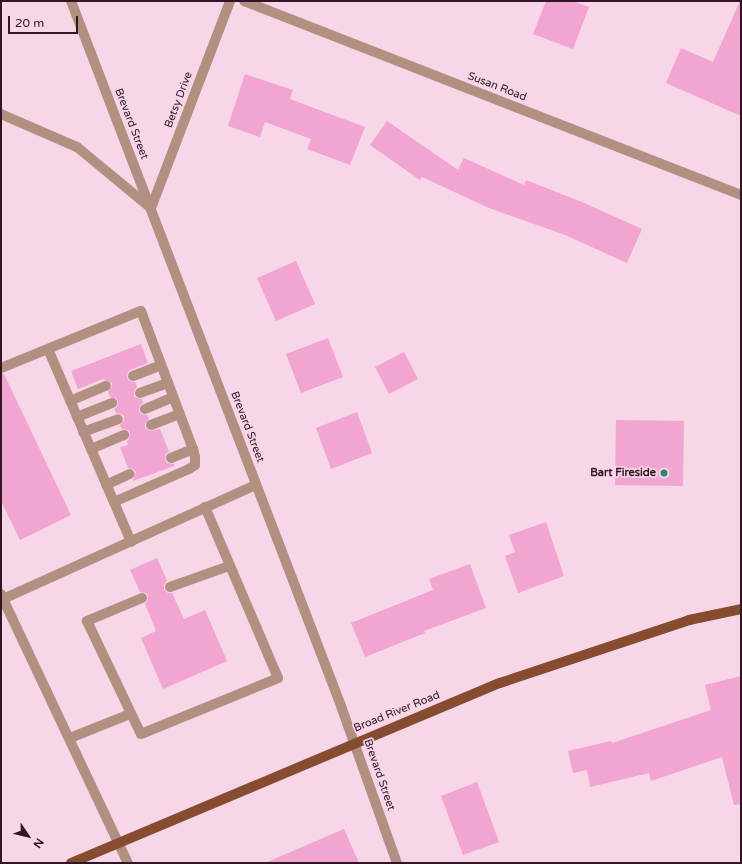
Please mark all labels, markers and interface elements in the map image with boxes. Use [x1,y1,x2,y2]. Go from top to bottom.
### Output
scale bar [10,8,80,34]
text: 20 m [15,16,44,30]
street label: Betsy Drive [162,70,196,130]
street label: Susan Road [466,70,528,104]
street label: Brevard Street [111,87,151,161]
street label: Brevard Street [227,390,267,464]
place label: Bart Fireside [590,466,656,480]
marker: Bart Fireside [659,468,669,478]
street label: Broad River Road [352,689,442,735]
street label: Brevard Street [361,737,397,813]
north arrow [8,816,48,856]
text: N [30,836,46,851]

